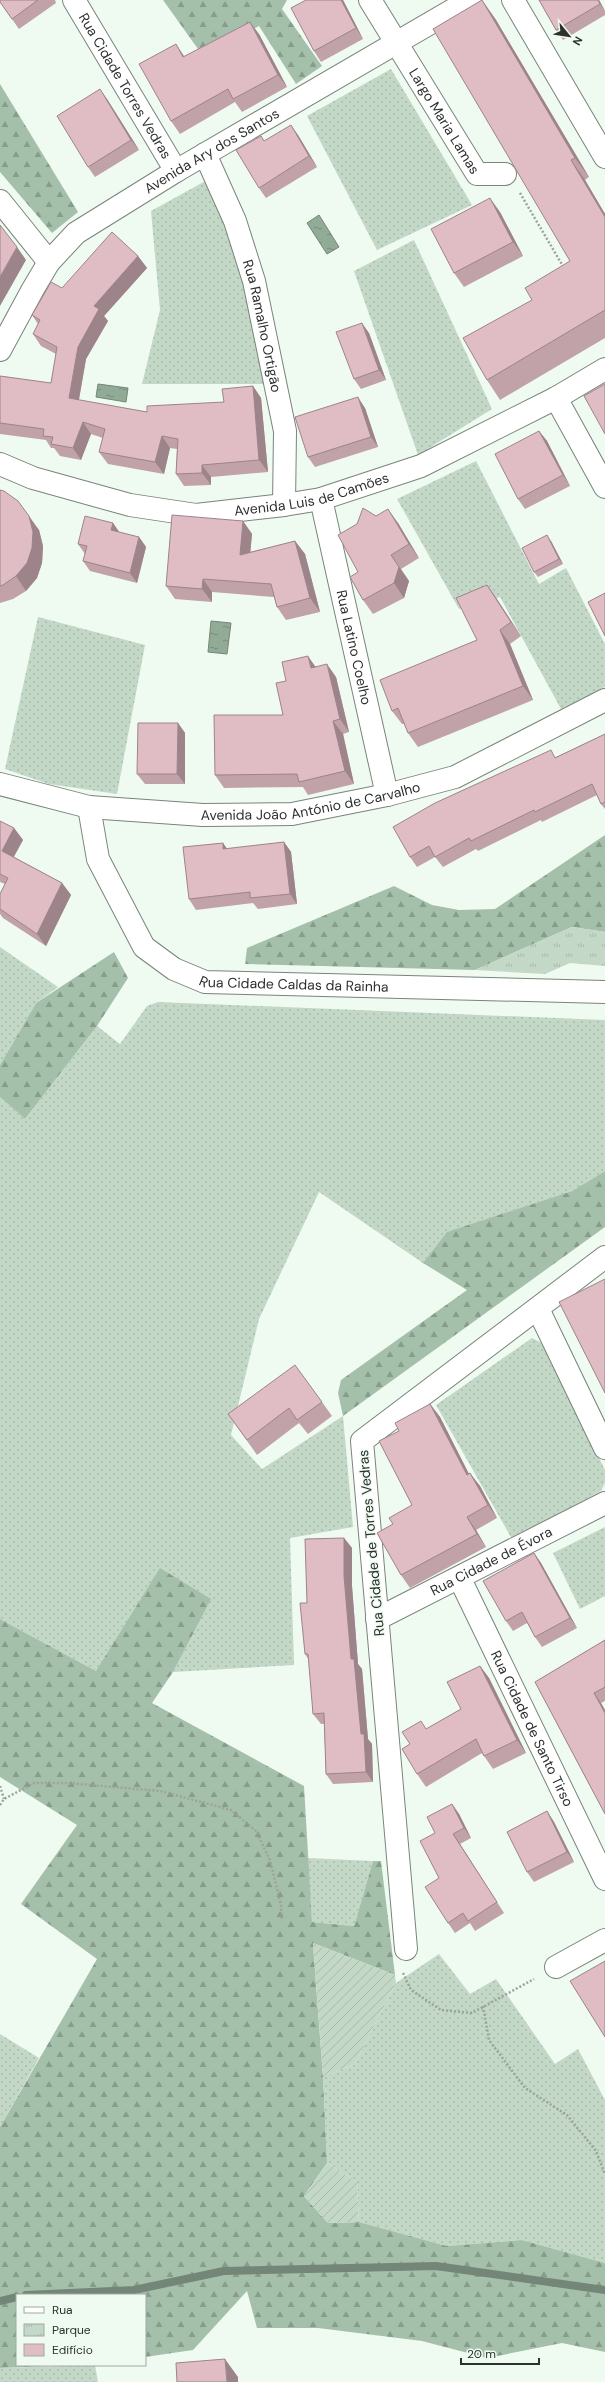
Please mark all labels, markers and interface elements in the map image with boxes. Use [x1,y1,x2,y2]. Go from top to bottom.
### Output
street label: Rua Cidade Torres Vedras [75,10,176,162]
north arrow [549,16,589,56]
text: N [570,34,586,48]
street label: Largo Maria Lamas [405,65,484,177]
street label: Avenida Ary dos Santos [141,104,282,197]
street label: Rua Ramalho Ortigão [239,257,286,394]
street label: Avenida Luis de Camões [233,468,391,520]
street label: Rua Latino Coelho [333,588,376,707]
street label: Avenida João António de Carvalho [201,778,422,824]
street label: Rua Cidade Caldas da Rainha [197,972,389,996]
street label: Rua Cidade de Torres Vedras [354,1449,388,1637]
street label: Rua Cidade de Évora [427,1522,555,1599]
street label: Rua Cidade de Santo Tirso [487,1647,578,1810]
legend [16,2294,146,2366]
text: Rua [52,2302,73,2318]
text: Parque [52,2322,91,2338]
scale bar [461,2340,539,2366]
text: Edifício [52,2342,93,2358]
text: 20 m [467,2346,496,2362]

